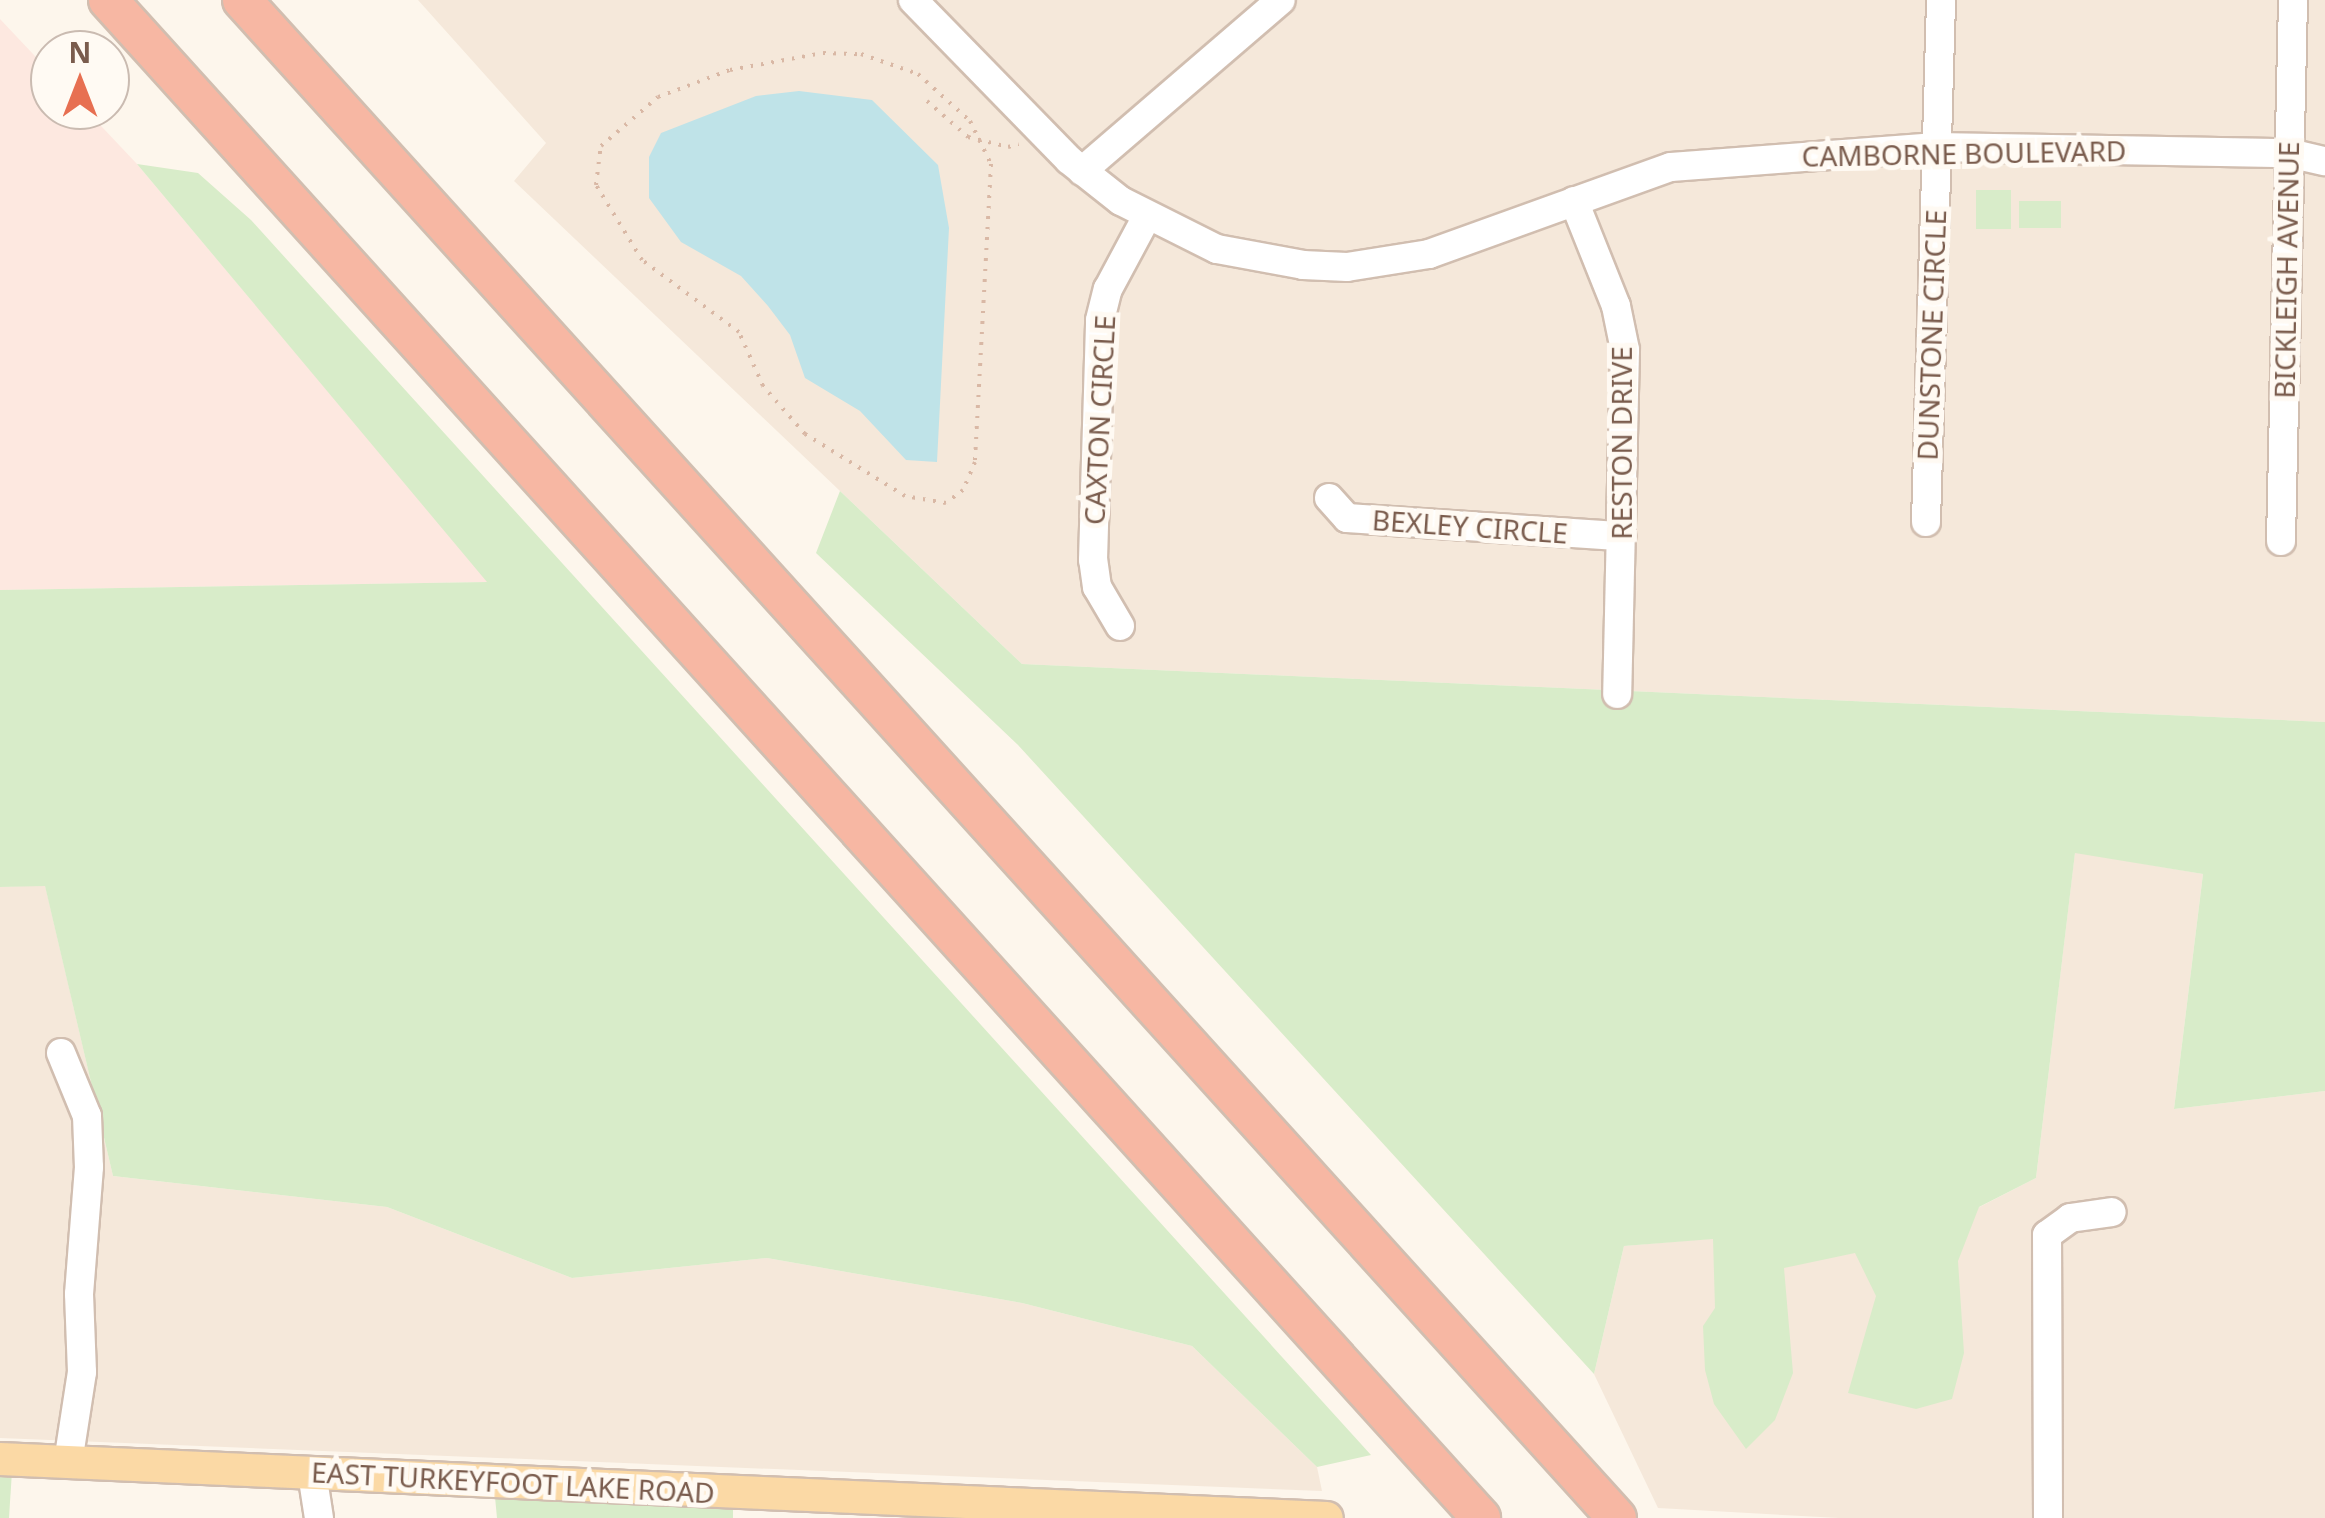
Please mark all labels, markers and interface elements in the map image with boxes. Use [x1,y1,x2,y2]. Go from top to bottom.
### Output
north arrow [30,30,130,130]
text: N [69,33,91,71]
street label: CAMBORNE BOULEVARD [1801,133,2127,173]
street label: BICKLEIGH AVENUE [2267,141,2305,399]
street label: DUNSTONE CIRCLE [1910,209,1952,461]
street label: CAXTON CIRCLE [1077,314,1121,526]
street label: RESTON DRIVE [1604,346,1638,540]
street label: BEXLEY CIRCLE [1371,502,1569,550]
street label: EAST TURKEYFOOT LAKE ROAD [310,1455,716,1509]

